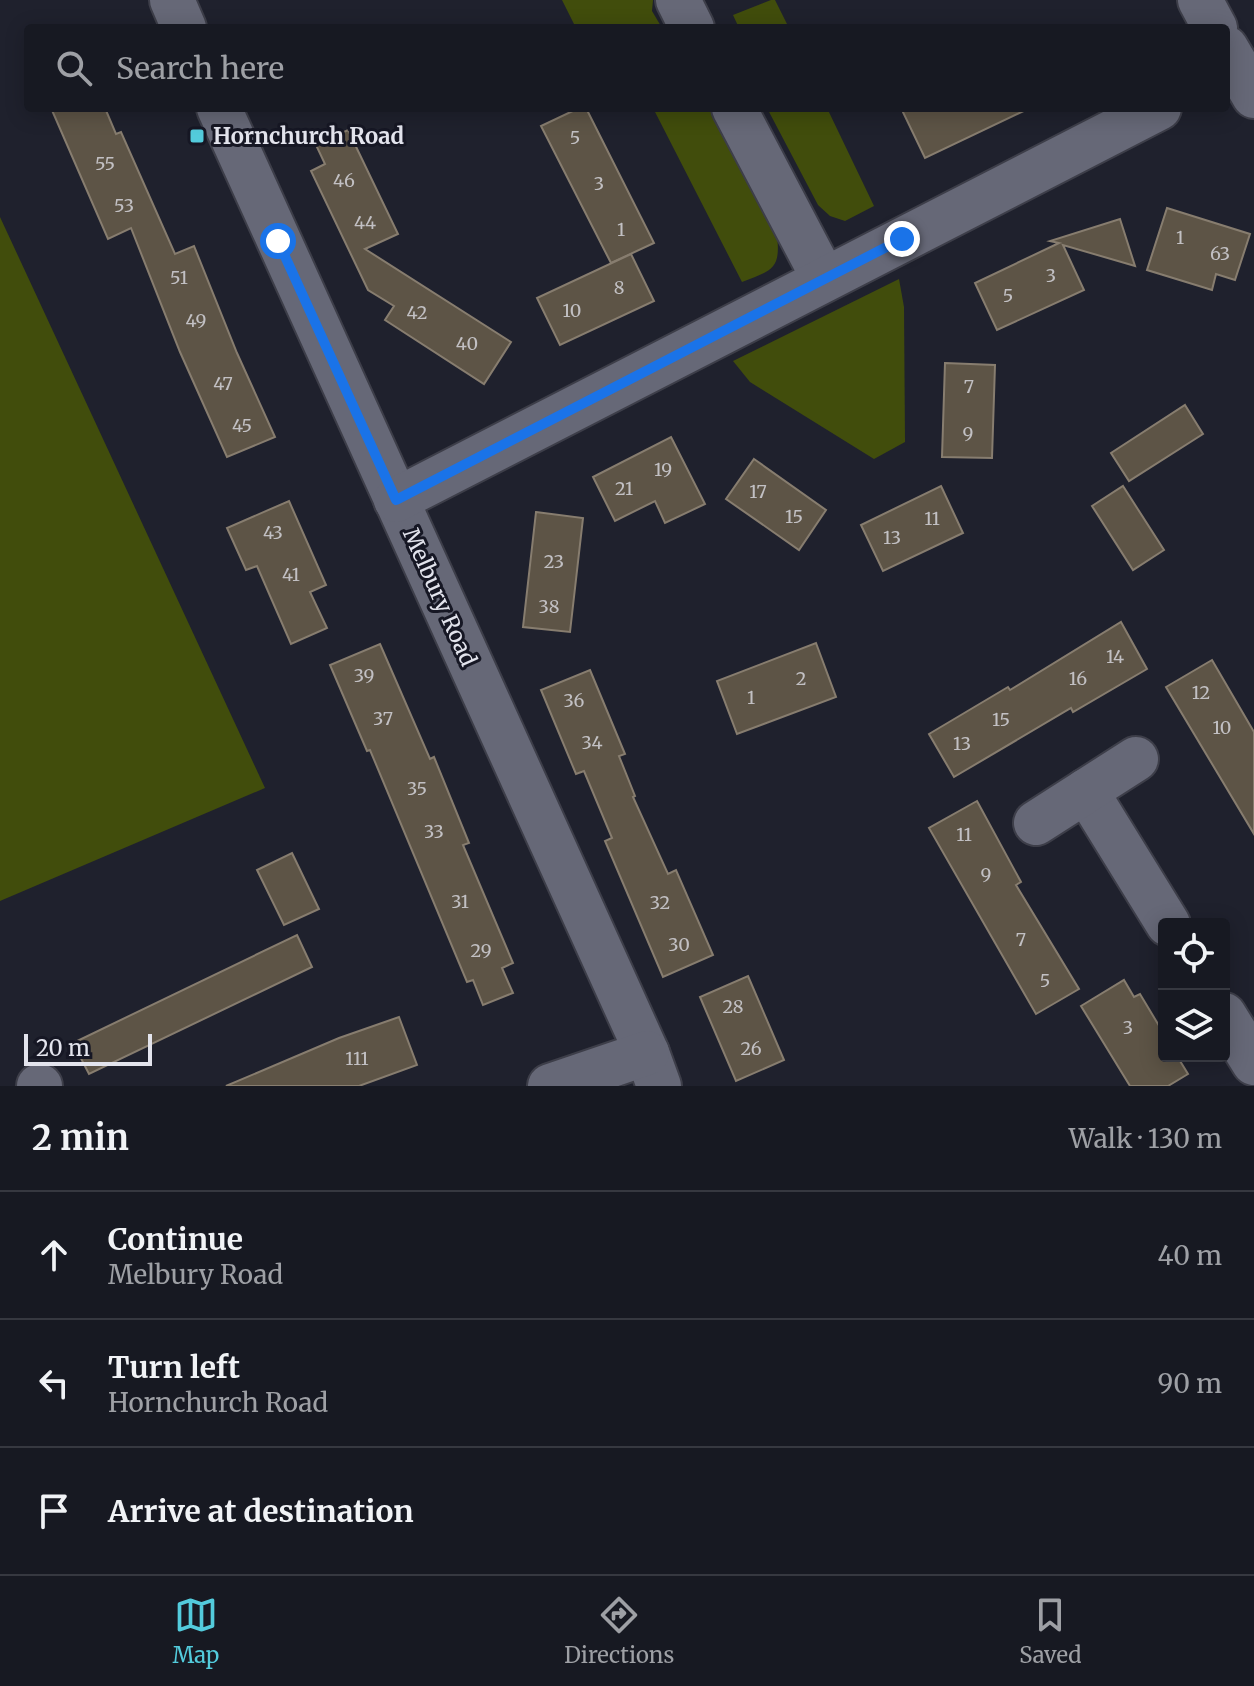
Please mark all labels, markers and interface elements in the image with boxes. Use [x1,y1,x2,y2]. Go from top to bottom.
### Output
search box [24,24,1230,112]
icon: search [52,46,96,90]
text: Search here [116,49,284,87]
place label: Hornchurch Road [213,122,405,150]
house number: 5 [570,126,580,149]
marker: Hornchurch Road [188,127,206,145]
house number: 55 [95,152,115,175]
house number: 46 [333,169,355,192]
house number: 3 [594,172,604,195]
house number: 53 [114,194,134,217]
house number: 44 [354,211,376,234]
house number: 1 [617,218,625,241]
route end [884,221,920,257]
route start [260,223,296,259]
house number: 1 [1176,226,1184,249]
house number: 63 [1210,242,1230,265]
house number: 3 [1046,264,1056,287]
house number: 51 [170,266,188,289]
house number: 8 [614,276,624,299]
house number: 5 [1003,284,1013,307]
house number: 10 [563,299,581,322]
house number: 42 [407,301,427,324]
house number: 49 [186,309,206,332]
house number: 40 [456,332,478,355]
house number: 47 [213,372,233,395]
house number: 7 [964,375,974,398]
house number: 45 [232,414,252,437]
house number: 9 [963,422,973,445]
house number: 19 [654,458,672,481]
house number: 21 [615,477,633,500]
house number: 17 [749,480,767,503]
house number: 15 [785,505,803,528]
house number: 11 [924,507,940,530]
house number: 43 [263,521,283,544]
street label: Melbury Road [397,524,483,670]
house number: 13 [883,526,901,549]
house number: 23 [544,550,564,573]
house number: 41 [282,563,300,586]
house number: 38 [539,595,559,618]
house number: 14 [1106,645,1124,668]
house number: 39 [354,664,374,687]
house number: 2 [796,667,806,690]
house number: 16 [1069,667,1087,690]
house number: 12 [1192,681,1210,704]
house number: 1 [747,686,755,709]
house number: 36 [564,689,585,712]
house number: 37 [373,707,393,730]
house number: 15 [992,708,1010,731]
house number: 10 [1213,716,1231,739]
house number: 34 [581,731,603,754]
house number: 13 [953,732,971,755]
house number: 35 [407,777,427,800]
house number: 33 [424,820,444,843]
house number: 11 [956,823,972,846]
house number: 9 [981,863,991,886]
house number: 31 [451,890,469,913]
house number: 32 [650,891,670,914]
map controls [1158,918,1230,1062]
button: locate [1158,918,1230,990]
house number: 7 [1016,928,1026,951]
house number: 30 [668,933,690,956]
house number: 29 [470,939,492,962]
house number: 5 [1040,969,1050,992]
button: layers [1158,990,1230,1062]
house number: 28 [722,995,744,1018]
house number: 3 [1123,1016,1133,1039]
scale bar [24,1030,152,1066]
text: 20 m [36,1034,90,1062]
house number: 26 [740,1037,762,1060]
house number: 111 [345,1047,369,1070]
text: 2 min [32,1117,129,1159]
text: Walk · 130 m [1069,1122,1222,1155]
text: Continue [108,1220,243,1258]
icon: ahead [32,1233,76,1277]
text: 40 m [1158,1239,1222,1272]
text: Melbury Road [108,1258,283,1291]
text: Turn left [108,1348,240,1386]
icon: left [32,1361,76,1405]
text: 90 m [1158,1367,1222,1400]
text: Hornchurch Road [108,1386,328,1419]
icon: arrive [32,1489,76,1533]
text: Arrive at destination [108,1492,414,1530]
tab: Map [172,1593,219,1669]
tab: Directions [564,1593,674,1669]
tab: Saved [1019,1593,1082,1669]

